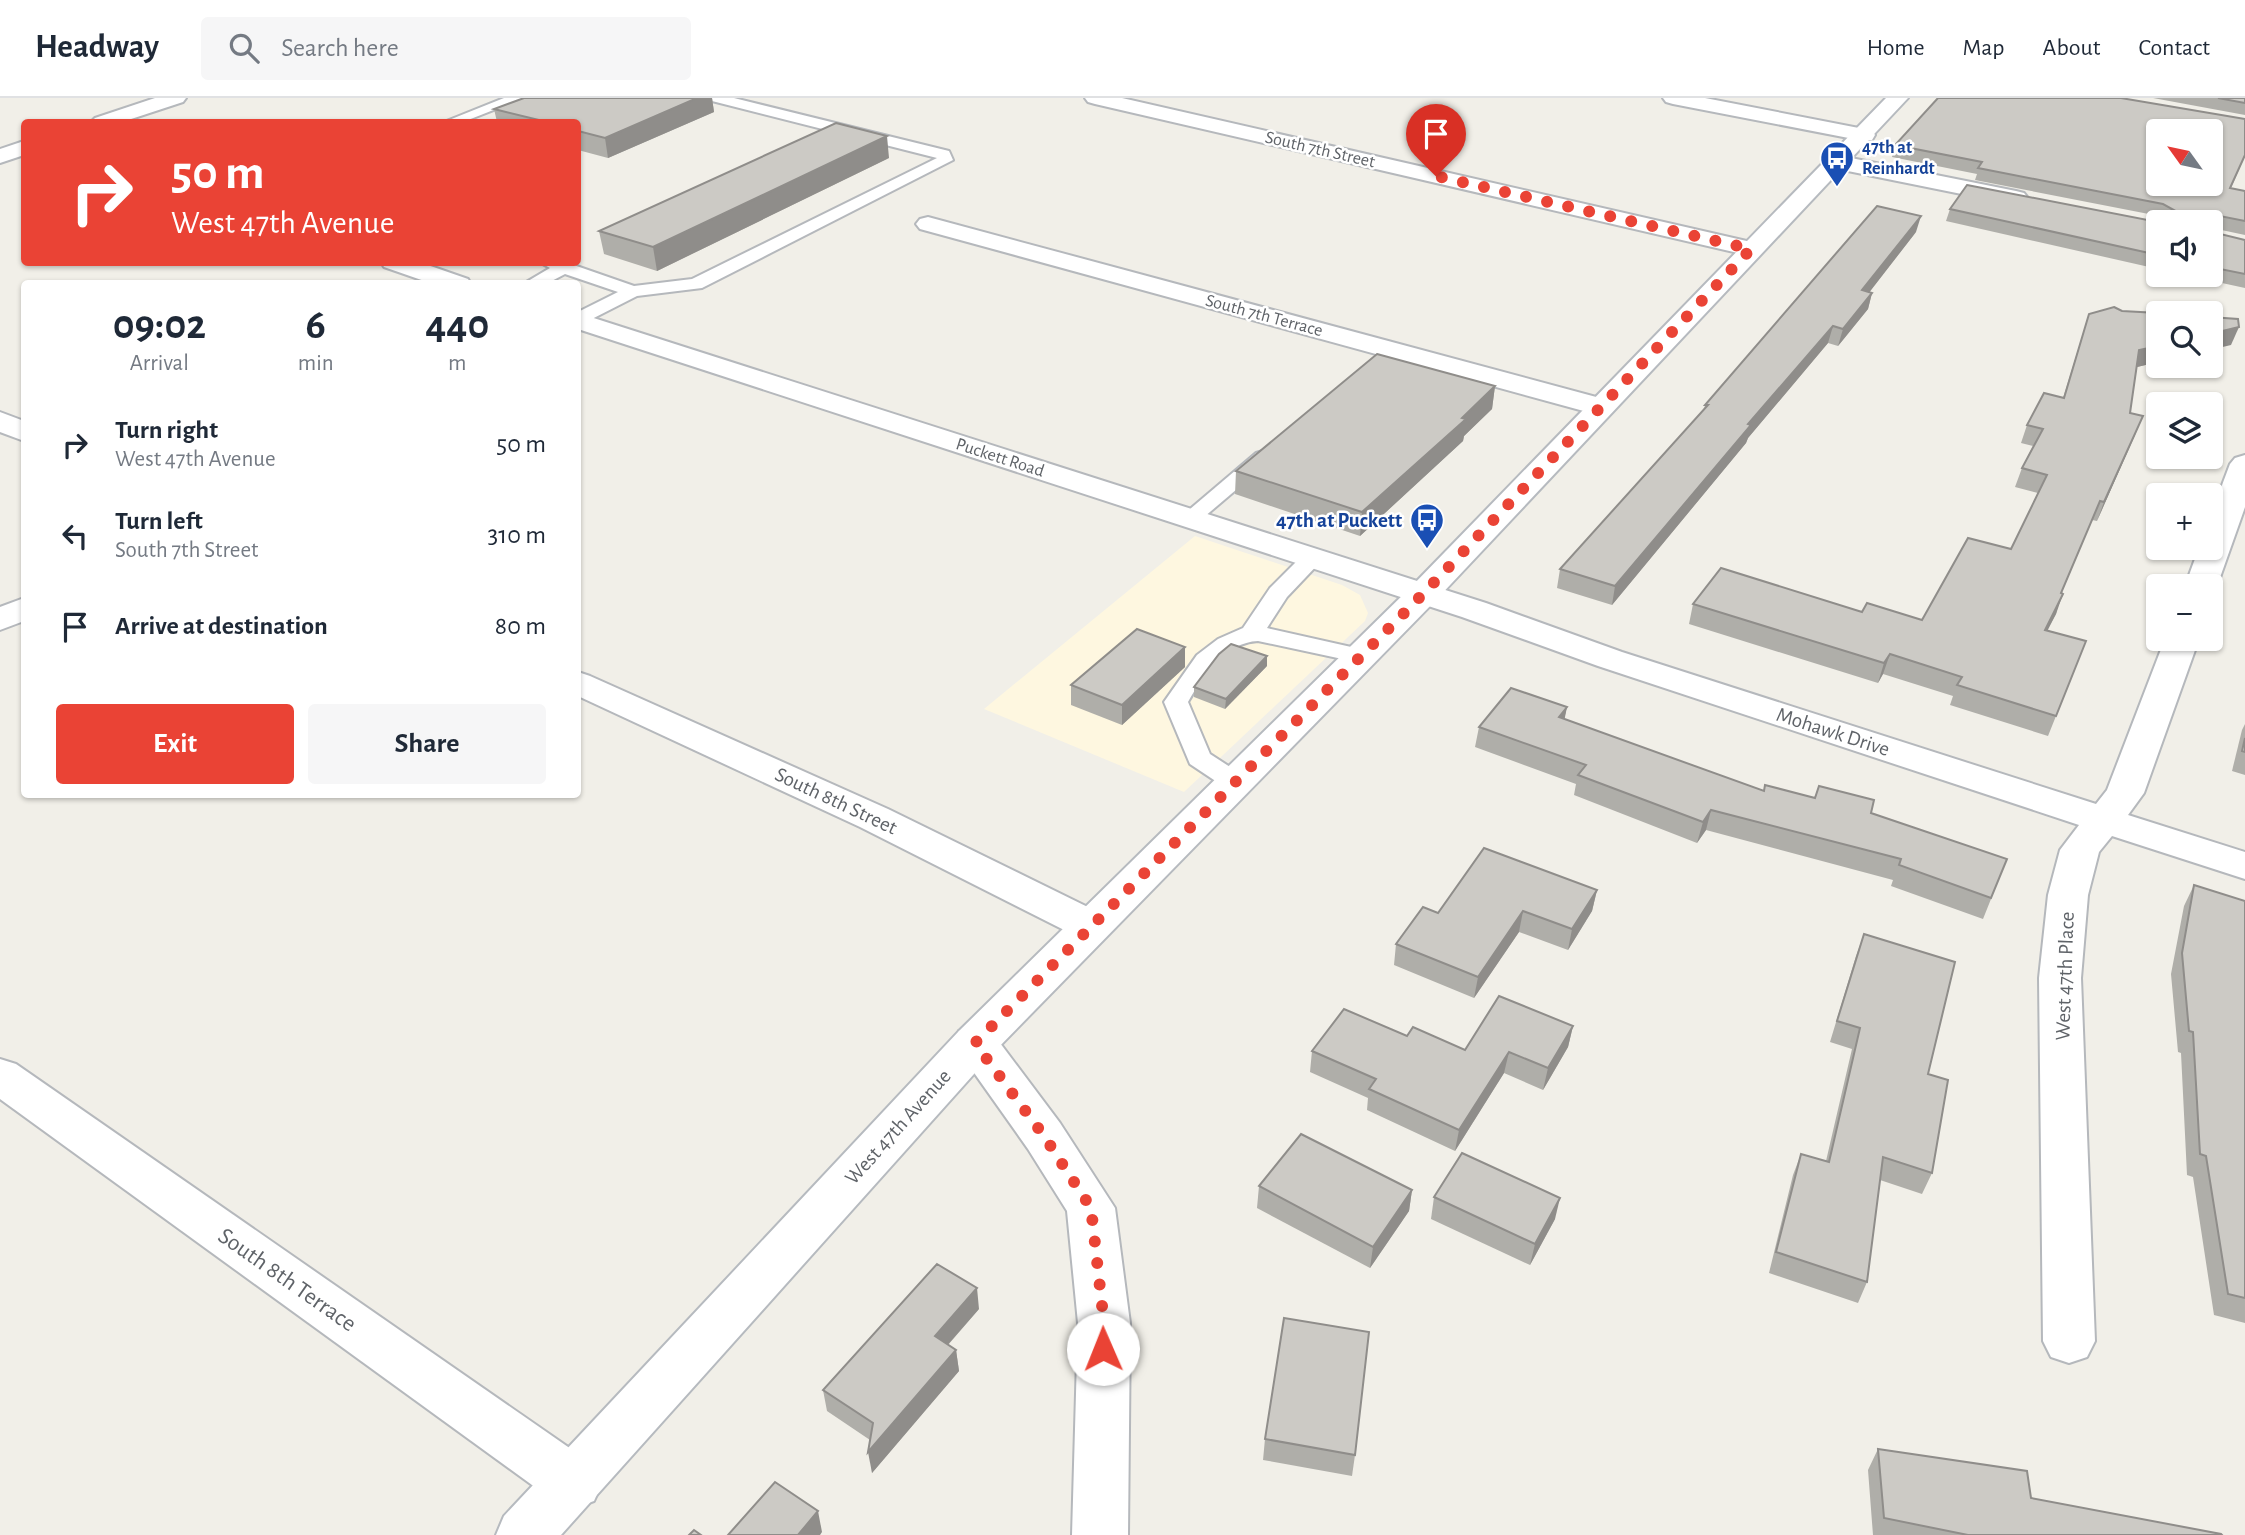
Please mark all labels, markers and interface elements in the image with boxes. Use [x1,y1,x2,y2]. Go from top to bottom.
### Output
search box [201,17,691,80]
icon: search [225,29,263,67]
text: Headway [35,31,159,64]
text: Search here [281,35,399,61]
text: Home [1867,36,1925,60]
text: Map [1963,36,2005,60]
text: About [2043,36,2100,60]
text: Contact [2138,36,2210,60]
pin [1406,104,1466,176]
icon: arrive [1417,115,1455,153]
north arrow [2146,119,2222,196]
map controls [2146,119,2223,651]
street label: South 7th Street [1263,129,1377,171]
bus stop icon: 47th at Reinhardt [1818,139,1856,188]
place label: 47th at Reinhardt [1862,139,1935,178]
icon: right [56,147,147,238]
text: 50 m [171,149,265,198]
text: West 47th Avenue [171,207,394,239]
button: sound [2146,210,2223,287]
street label: South 7th Terrace [1203,292,1325,340]
button: search [2146,301,2223,378]
text: 09:02 [113,304,206,346]
text: 6 [306,304,326,346]
text: 440 [425,304,489,346]
text: Arrival [130,352,189,375]
text: min [298,352,334,375]
text: m [448,352,466,375]
button: layers [2146,392,2223,469]
text: Turn right [115,417,218,443]
icon: right [56,426,94,464]
text: 50 m [496,431,546,457]
street label: Puckett Road [954,435,1046,481]
text: West 47th Avenue [115,448,276,471]
button: + [2146,483,2223,560]
bus stop icon: 47th at Puckett [1408,501,1446,550]
text: Turn left [115,508,203,534]
place label: 47th at Puckett [1276,510,1402,531]
icon: left [56,517,94,555]
text: 310 m [488,522,546,548]
text: South 7th Street [115,539,258,562]
button: − [2146,574,2223,651]
icon: arrive [56,608,94,646]
text: Arrive at destination [115,613,328,639]
text: 80 m [495,613,546,639]
button: Exit [56,704,294,784]
button: Share [308,704,546,784]
street label: Mohawk Drive [1774,704,1892,760]
street label: South 8th Street [772,764,901,839]
street label: West 47th Place [2052,911,2078,1041]
street label: West 47th Avenue [841,1065,955,1189]
street label: South 8th Terrace [214,1224,360,1336]
position arrow [1066,1312,1140,1386]

